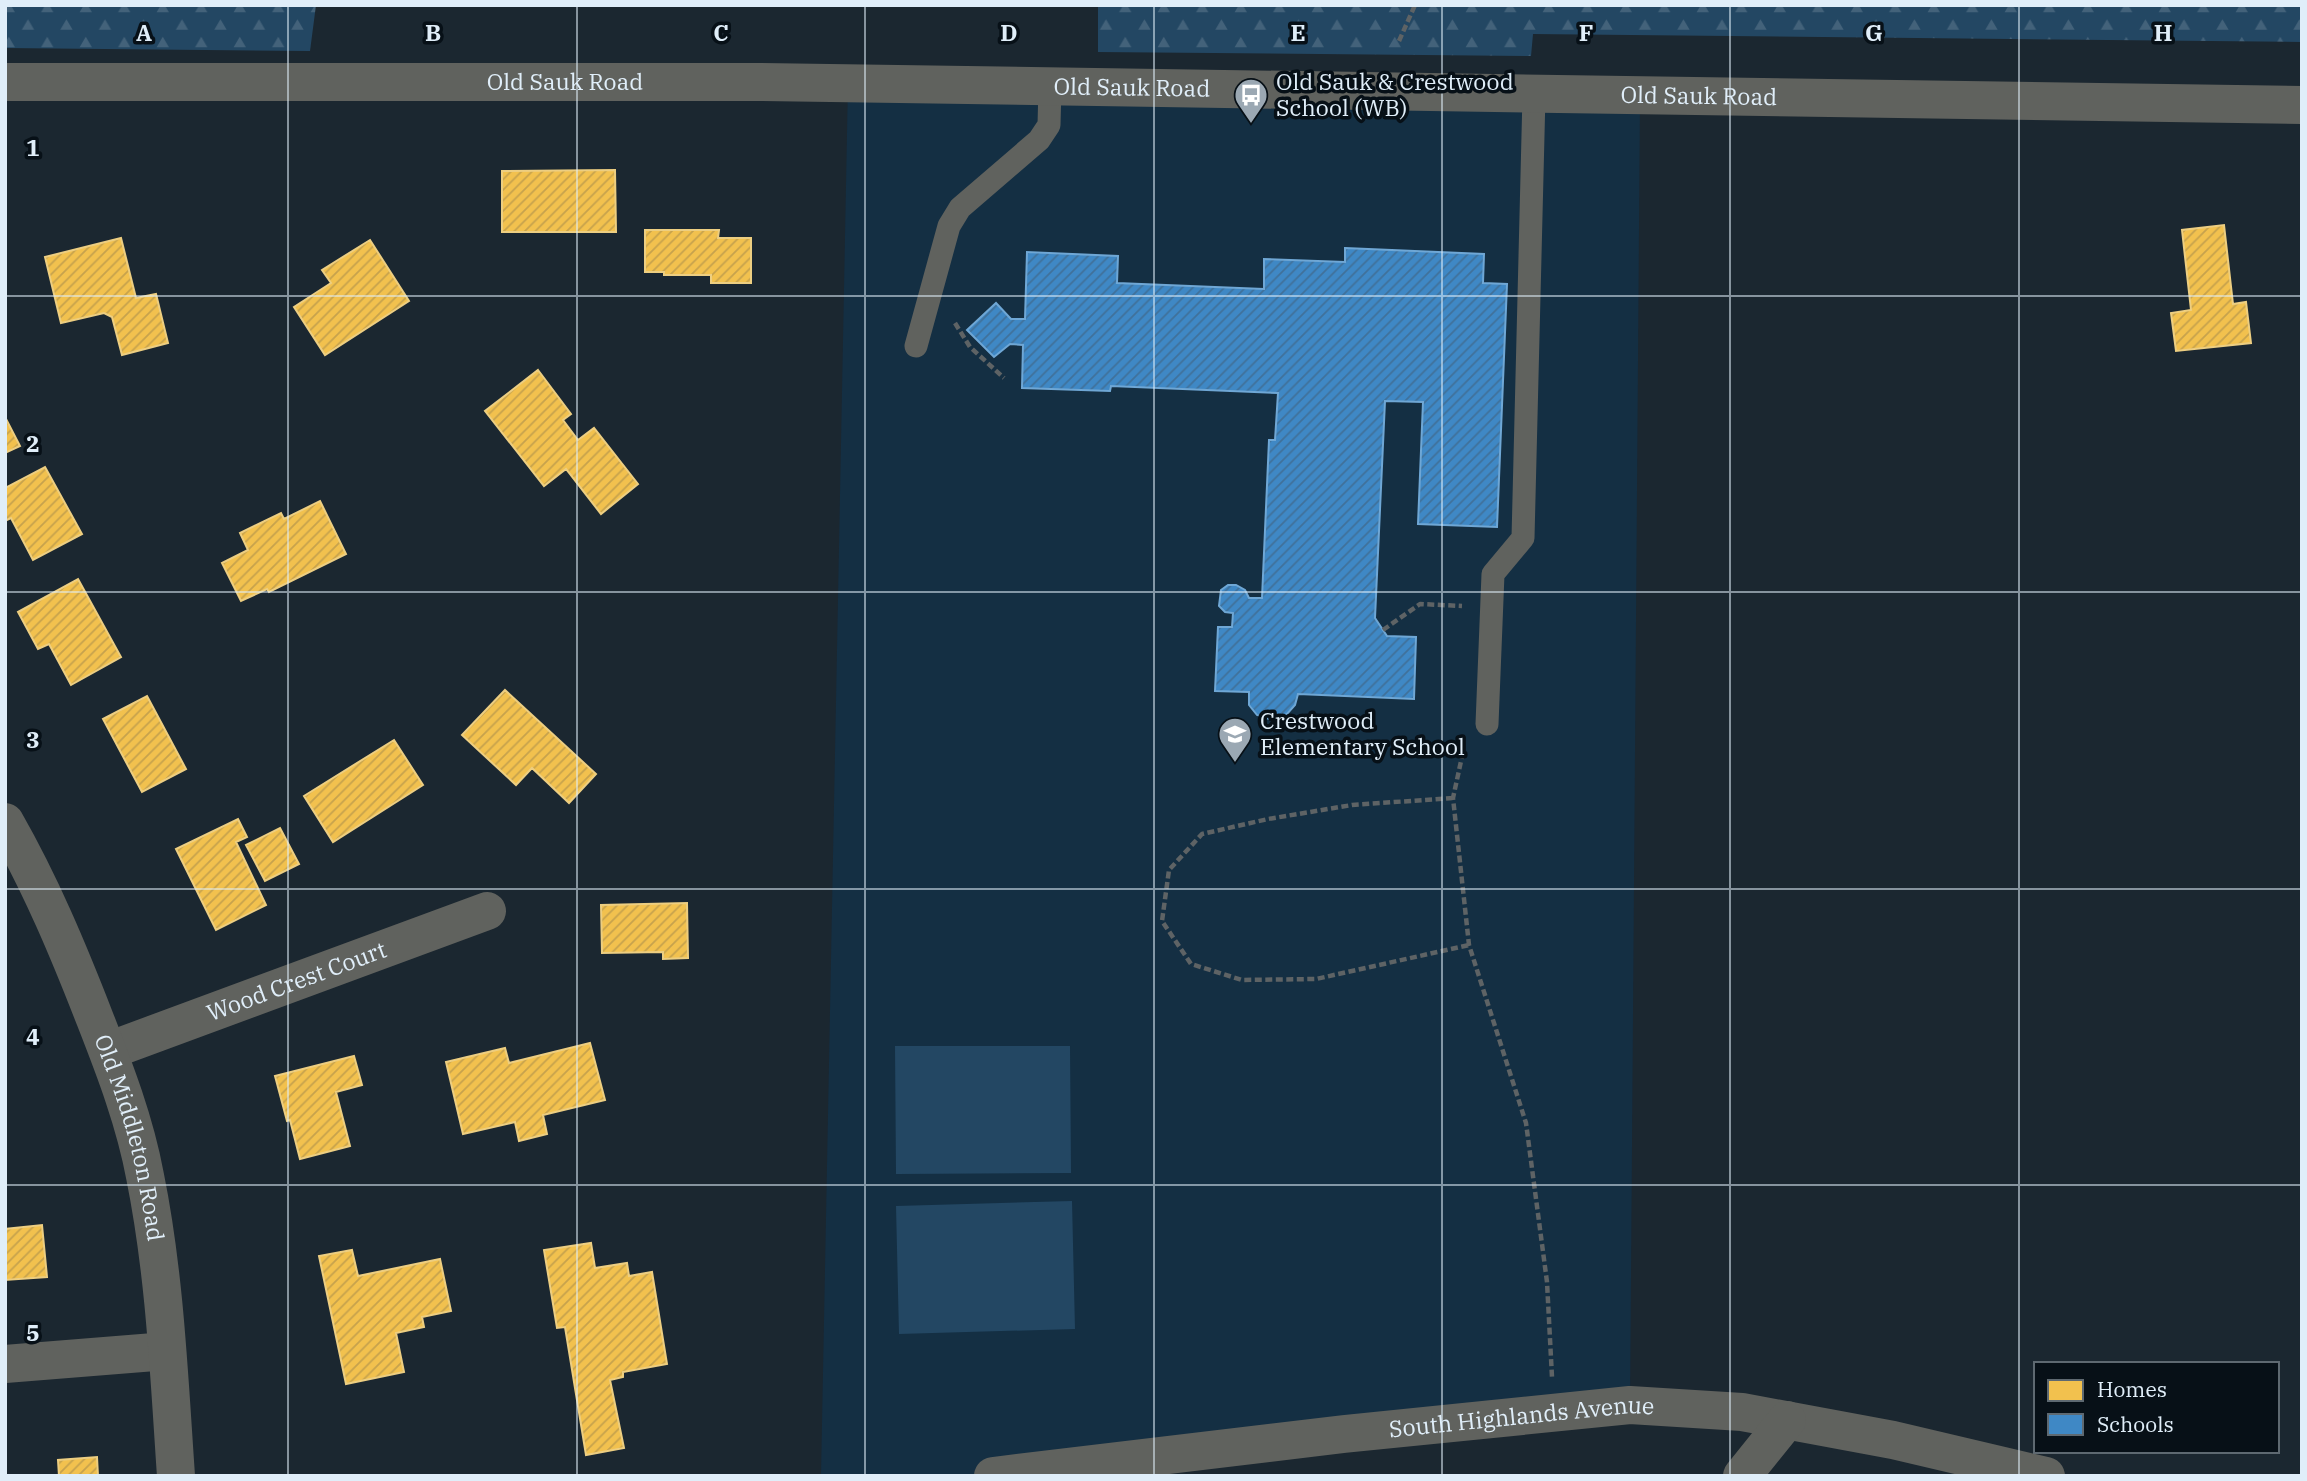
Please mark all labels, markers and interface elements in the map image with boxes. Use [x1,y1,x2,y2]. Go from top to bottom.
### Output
text: A [136,17,152,47]
text: B [425,17,441,47]
text: C [713,17,729,47]
text: D [1000,17,1018,47]
text: E [1290,17,1306,47]
text: F [1579,17,1593,47]
text: G [1865,17,1883,47]
text: H [2154,17,2172,47]
street label: Old Sauk Road [487,66,643,96]
place label: Old Sauk & Crestwood School (WB) [1276,66,1514,122]
street label: Old Sauk Road [1053,70,1211,103]
bus stop icon: Old Sauk & Crestwood School (WB) [1232,76,1270,125]
street label: Old Sauk Road [1620,79,1777,111]
text: 1 [26,132,40,162]
text: 2 [26,428,40,458]
place label: Crestwood Elementary School [1260,705,1465,761]
school or university icon: Crestwood Elementary School [1216,715,1254,764]
text: 3 [26,724,40,754]
street label: Wood Crest Court [202,934,390,1027]
text: 4 [26,1021,40,1051]
street label: Old Middleton Road [88,1030,172,1243]
text: 5 [26,1317,40,1347]
legend [2034,1362,2279,1453]
text: Homes [2097,1375,2167,1403]
street label: South Highlands Avenue [1387,1389,1655,1443]
text: Schools [2097,1410,2174,1438]

